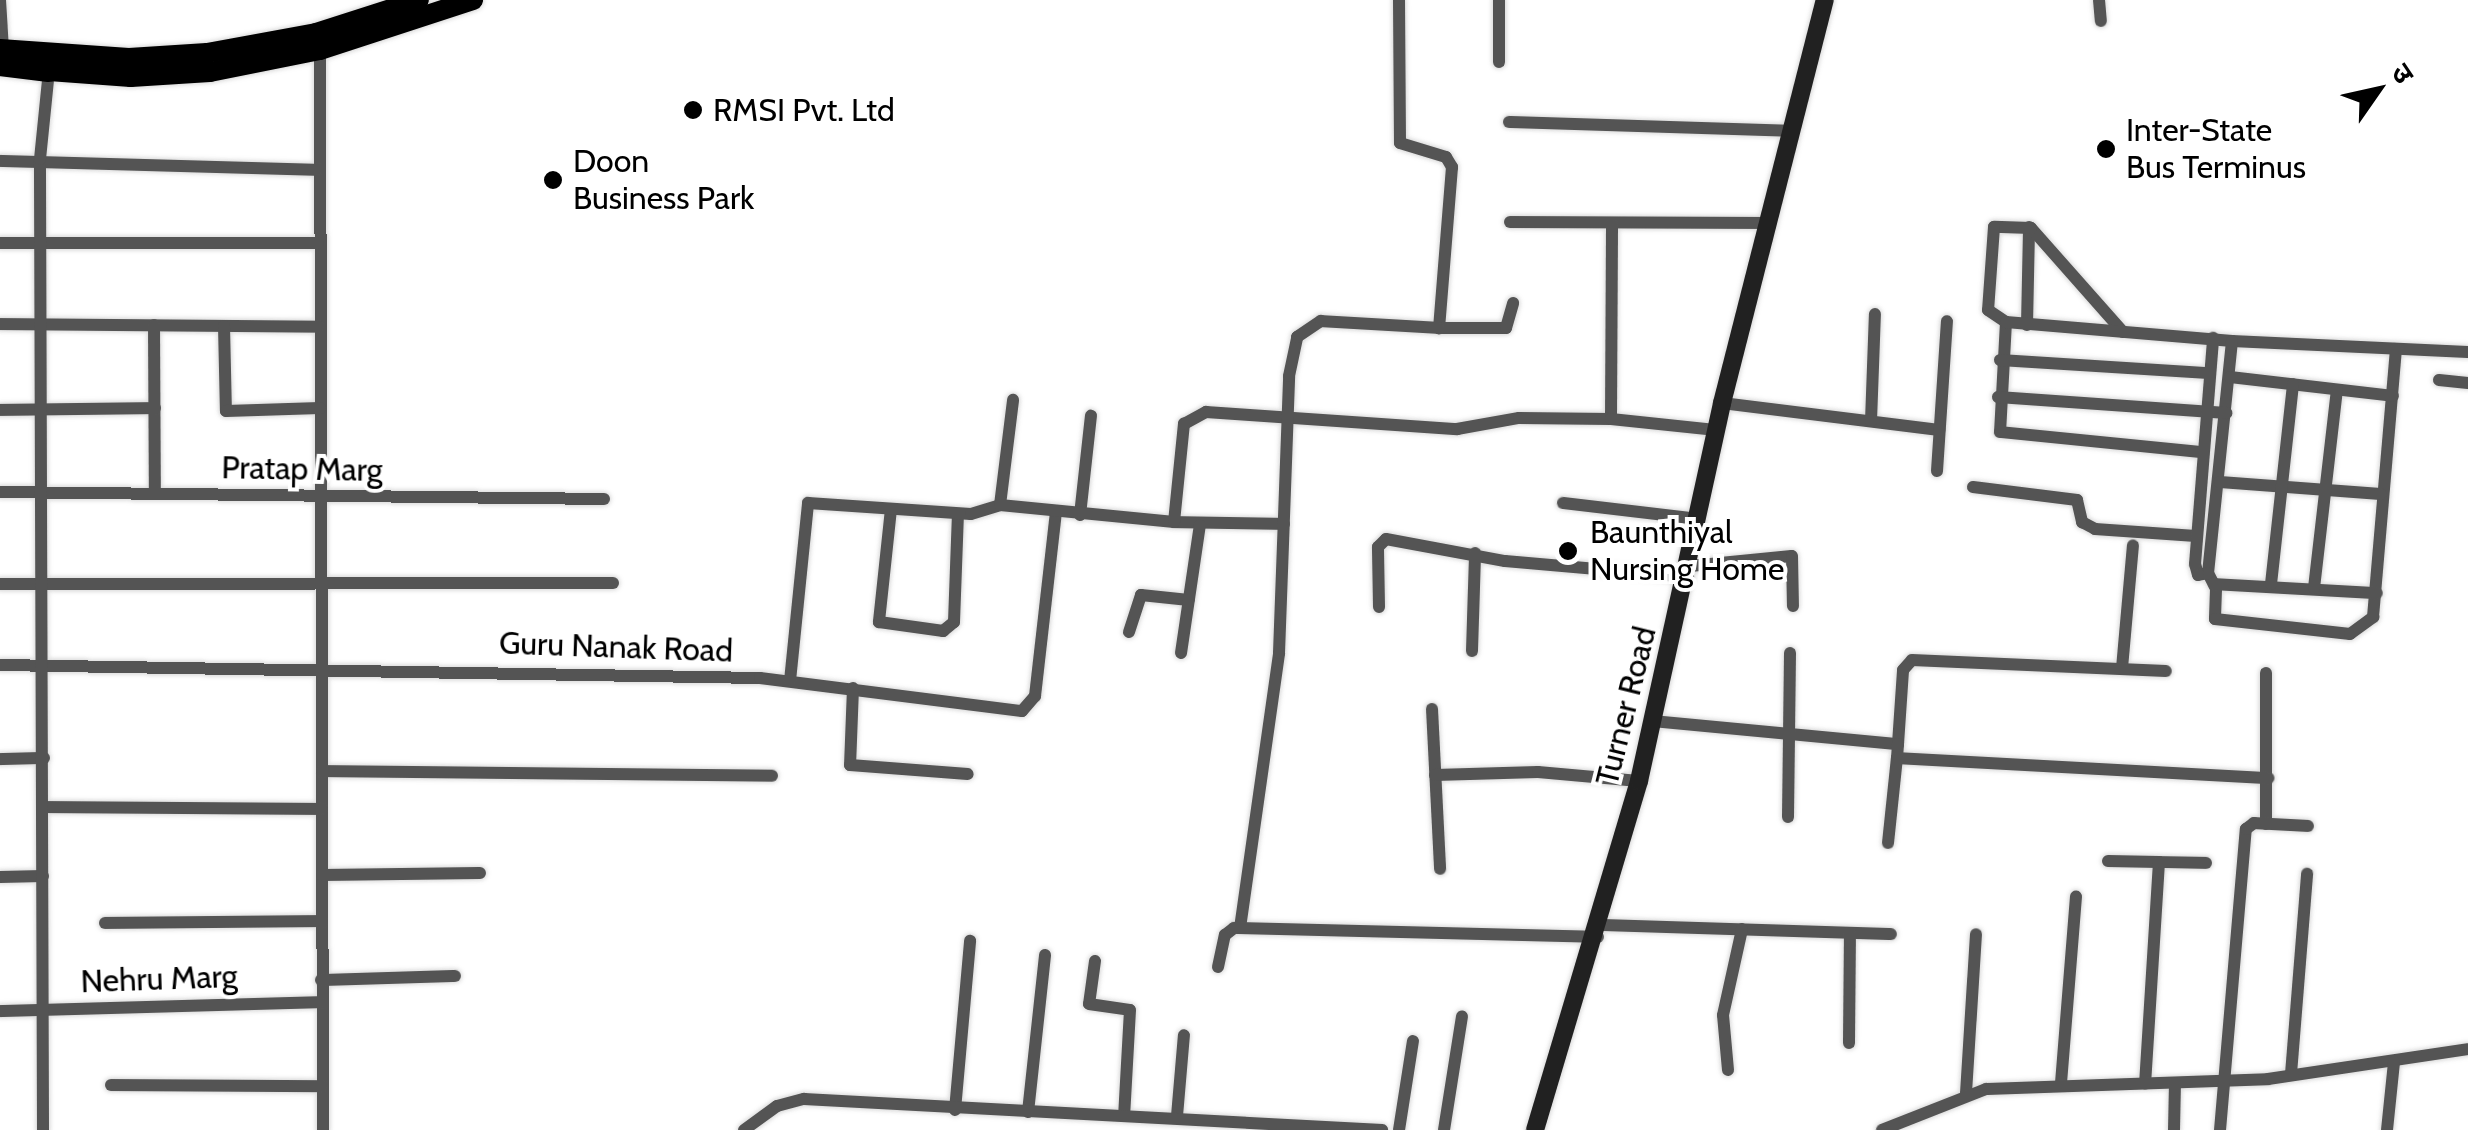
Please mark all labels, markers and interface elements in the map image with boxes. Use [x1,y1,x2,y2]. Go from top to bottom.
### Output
north arrow [2328,40,2428,140]
text: उ [2384,57,2422,90]
place label: RMSI Pvt. Ltd [713,91,895,129]
marker: RMSI Pvt. Ltd [682,99,704,121]
place label: Inter-State Bus Terminus [2126,112,2306,187]
marker: Inter-State Bus Terminus [2095,138,2117,160]
place label: Doon Business Park [573,143,754,218]
marker: Doon Business Park [542,169,564,191]
street label: Pratap Marg [221,448,383,490]
place label: Baunthiyal Nursing Home [1590,514,1784,589]
marker: Baunthiyal Nursing Home [1555,538,1581,564]
street label: Turner Road [1588,623,1664,789]
street label: Guru Nanak Road [498,624,734,670]
street label: Nehru Marg [80,957,238,1001]

